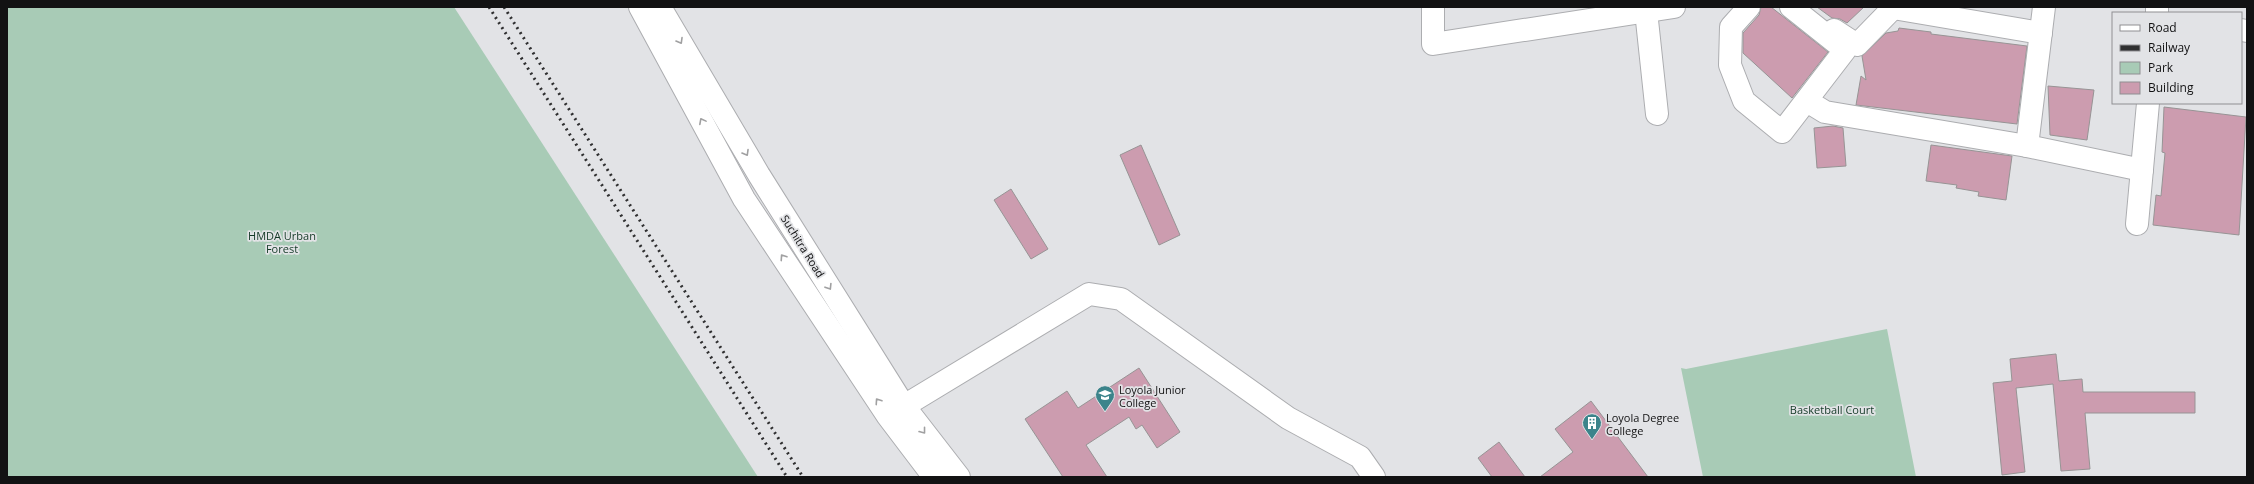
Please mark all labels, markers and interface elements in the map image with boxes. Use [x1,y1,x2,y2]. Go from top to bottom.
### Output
legend [2112,12,2242,104]
text: Road [2148,19,2177,36]
one-way arrow [675,37,682,44]
text: Railway [2148,39,2191,56]
text: Park [2148,59,2174,76]
text: Building [2148,79,2194,96]
one-way arrow [700,118,707,125]
one-way arrow [741,149,748,156]
street label: Suchitra Road [778,212,828,280]
park label: HMDA Urban Forest [248,228,316,256]
one-way arrow [780,254,788,261]
one-way arrow [824,283,832,290]
place label: Loyola Junior College [1119,382,1186,410]
school or university icon: Loyola Junior College [1094,384,1116,412]
one-way arrow [876,398,883,405]
park label: Basketball Court [1790,402,1874,417]
place label: Loyola Degree College [1606,410,1679,438]
building icon: Loyola Degree College [1581,412,1603,440]
one-way arrow [919,426,926,433]

